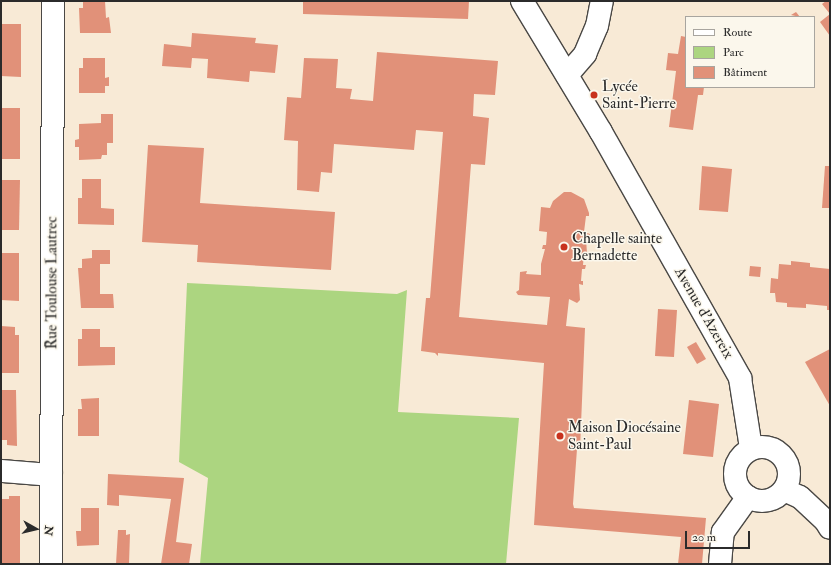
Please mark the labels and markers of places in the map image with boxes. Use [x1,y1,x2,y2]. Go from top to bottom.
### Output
place label: Lycée Saint-Pierre [602,77,676,112]
marker: Lycée Saint-Pierre [589,90,599,100]
place label: Chapelle sainte Bernadette [572,229,662,264]
marker: Chapelle sainte Bernadette [559,242,569,252]
place label: Maison Diocésaine Saint-Paul [568,418,681,453]
marker: Maison Diocésaine Saint-Paul [555,431,565,441]

